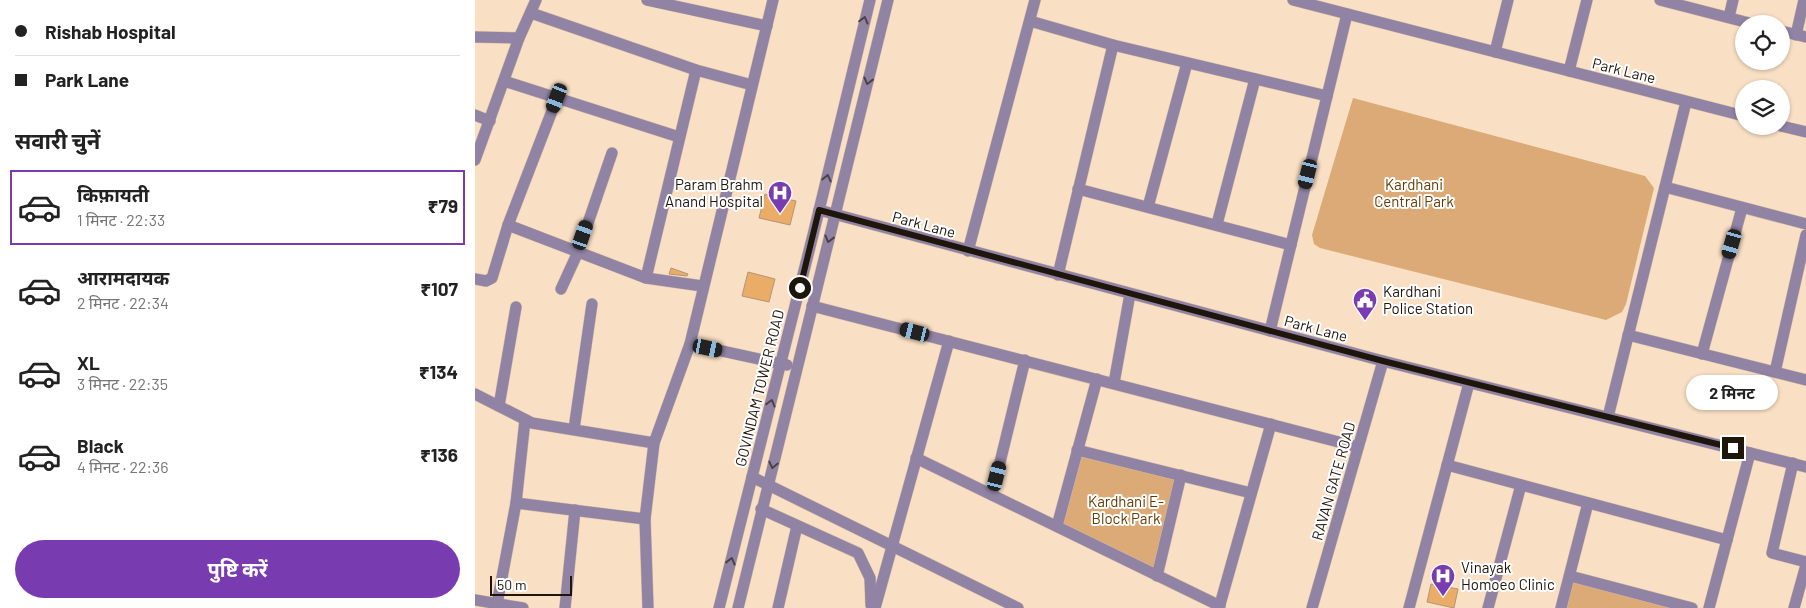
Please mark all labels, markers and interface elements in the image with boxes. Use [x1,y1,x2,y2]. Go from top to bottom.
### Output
map controls [1735,15,1790,135]
button: locate [1735,15,1790,70]
one-way arrow [859,16,869,24]
text: Rishab Hospital [45,20,176,43]
street label: Park Lane [1590,53,1658,87]
text: Park Lane [45,68,129,91]
one-way arrow [863,77,874,86]
button: layers [1735,80,1790,135]
car [544,81,569,115]
text: सवारी चुनें [15,127,100,153]
car [1297,158,1318,190]
one-way arrow [821,173,832,182]
place label: Param Brahm Anand Hospital [665,175,763,210]
park label: Kardhani Central Park [1374,175,1454,210]
hospital icon: Param Brahm Anand Hospital [767,180,793,214]
text: किफ़ायती [77,183,149,206]
icon: car [17,185,62,230]
text: ₹79 [428,194,458,217]
street label: Park Lane [890,207,958,241]
text: 1 मिनट · 22:33 [77,210,165,229]
car [571,218,594,252]
car [1720,228,1743,260]
one-way arrow [824,235,835,244]
text: आरामदायक [77,266,169,289]
icon: car [17,268,62,313]
text: ₹107 [420,277,458,300]
route start [789,277,811,299]
place label: Kardhani Police Station [1383,282,1473,317]
public building icon: Kardhani Police Station [1352,287,1378,321]
text: 2 मिनट · 22:34 [77,293,169,312]
street label: GOVINDAM TOWER ROAD [731,308,787,468]
street label: Park Lane [1282,311,1350,345]
car [898,321,931,343]
car [691,338,724,358]
icon: car [17,351,62,396]
text: XL [77,351,100,374]
text: ₹134 [419,360,458,383]
text: 3 मिनट · 22:35 [77,374,168,393]
callout: 2 मिनट [1687,376,1779,410]
text: 2 मिनट [1709,383,1755,402]
one-way arrow [765,399,776,408]
street label: RAVAN GATE ROAD [1307,420,1359,542]
icon: car [17,434,62,479]
text: Black [77,434,124,457]
route end [1722,437,1744,459]
text: ₹136 [420,443,458,466]
text: 4 मिनट · 22:36 [77,457,169,476]
one-way arrow [768,460,779,469]
car [986,460,1007,492]
park label: Kardhani E- Block Park [1088,492,1164,527]
button: पुष्टि करें [15,540,460,598]
one-way arrow [725,556,736,565]
place label: Vinayak Homoeo Clinic [1461,558,1555,593]
hospital icon: Vinayak Homoeo Clinic [1430,563,1456,597]
scale bar [490,573,573,596]
text: 50 m [497,576,526,593]

